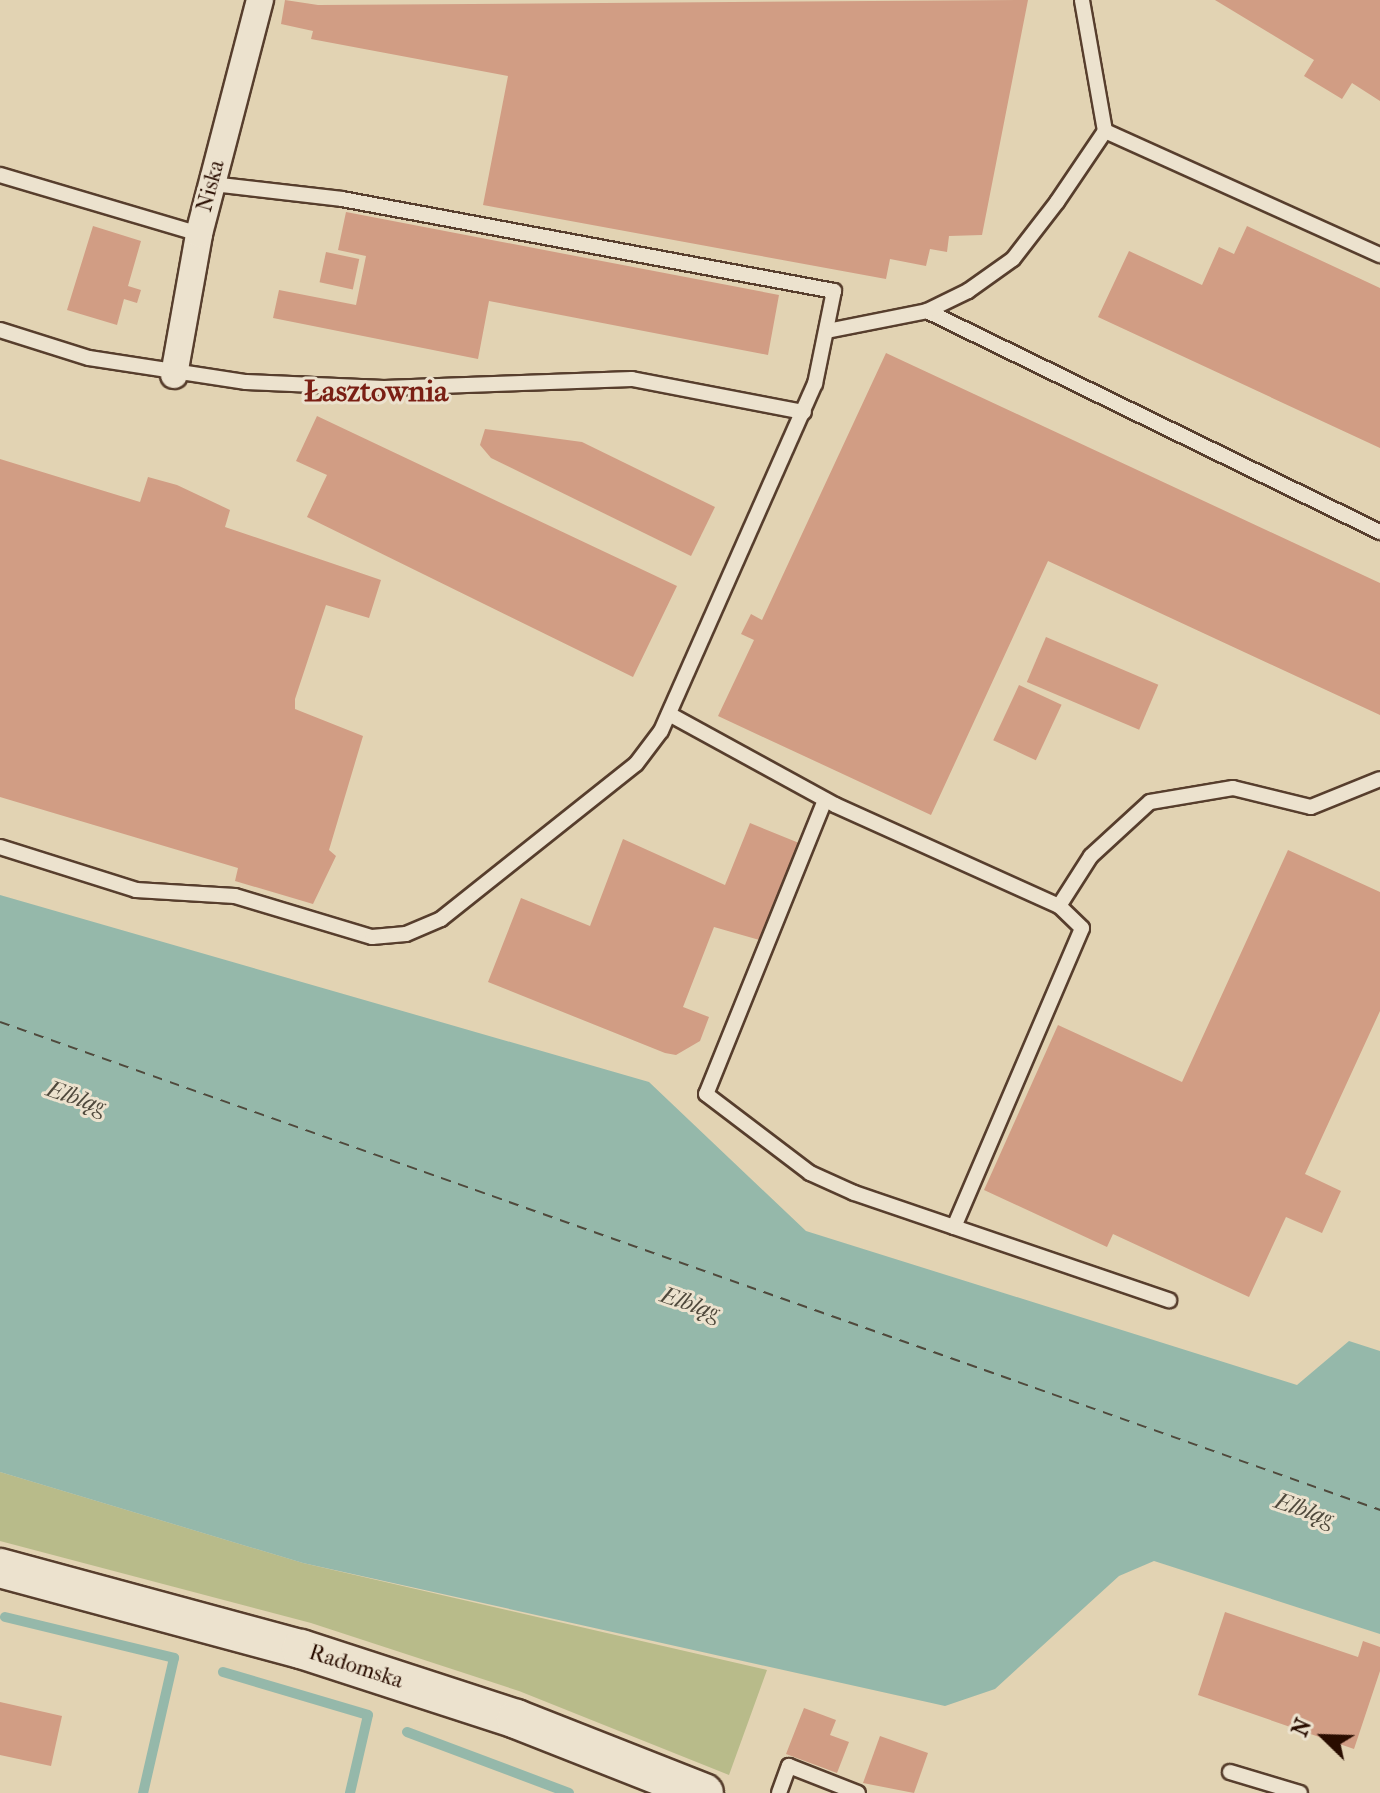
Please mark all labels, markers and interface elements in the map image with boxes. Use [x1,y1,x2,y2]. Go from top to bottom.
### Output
street label: Niska [191,157,231,215]
district label: Łasztownia [304,374,448,410]
water label: Elbląg [43,1075,109,1121]
water label: Elbląg [657,1281,723,1327]
water label: Elbląg [1271,1487,1337,1533]
street label: Radomska [306,1639,406,1695]
north arrow [1284,1697,1364,1777]
text: N [1287,1715,1317,1740]

